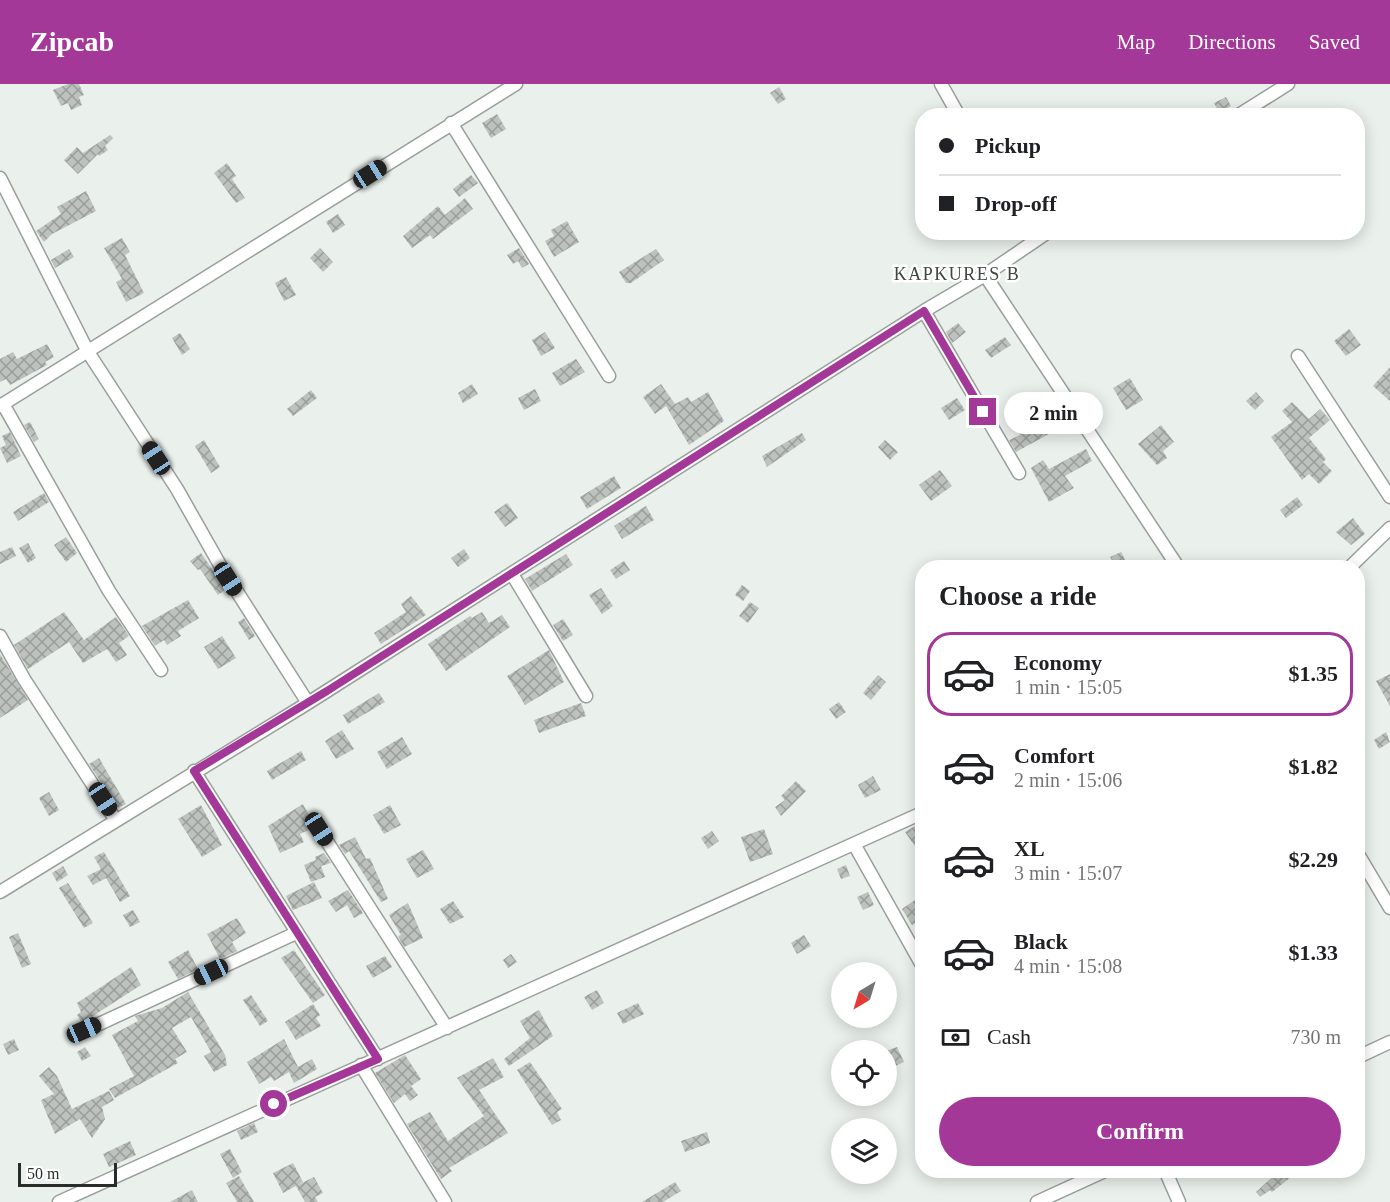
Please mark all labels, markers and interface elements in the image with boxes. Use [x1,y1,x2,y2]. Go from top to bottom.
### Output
text: Zipcab [30,26,114,57]
text: Map [1117,30,1155,54]
text: Directions [1188,30,1276,54]
text: Saved [1309,30,1360,54]
text: Pickup [975,133,1041,158]
car [350,157,390,191]
text: Drop-off [975,191,1056,216]
district label: KAPKURES B [894,264,1020,284]
callout: 2 min [1004,391,1103,433]
route end [969,398,996,425]
text: 2 min [1029,402,1078,424]
car [139,438,173,478]
car [211,559,245,599]
text: Choose a ride [939,581,1097,611]
icon: car [942,647,996,701]
text: Economy [1014,650,1102,675]
text: $1.35 [1289,661,1338,686]
text: 1 min · 15:05 [1014,676,1122,698]
icon: car [942,740,996,794]
text: Comfort [1014,743,1095,768]
text: $1.82 [1289,754,1338,779]
text: 2 min · 15:06 [1014,769,1122,791]
car [86,779,120,819]
car [302,809,336,849]
icon: car [942,833,996,887]
text: XL [1014,836,1045,861]
text: $2.29 [1289,847,1338,872]
text: 3 min · 15:07 [1014,862,1122,884]
icon: car [942,926,996,980]
text: Black [1014,929,1068,954]
text: $1.33 [1289,940,1338,965]
text: 4 min · 15:08 [1014,955,1122,977]
car [191,956,231,988]
north arrow [831,962,897,1028]
map controls [831,962,897,1184]
car [64,1014,104,1046]
icon: cash [939,1021,972,1054]
text: Cash [987,1024,1031,1049]
text: 730 m [1290,1026,1341,1048]
button: locate [831,1040,897,1106]
route start [260,1090,287,1117]
button: Confirm [939,1097,1341,1166]
button: layers [831,1118,897,1184]
scale bar [18,1160,117,1188]
text: 50 m [27,1165,59,1182]

